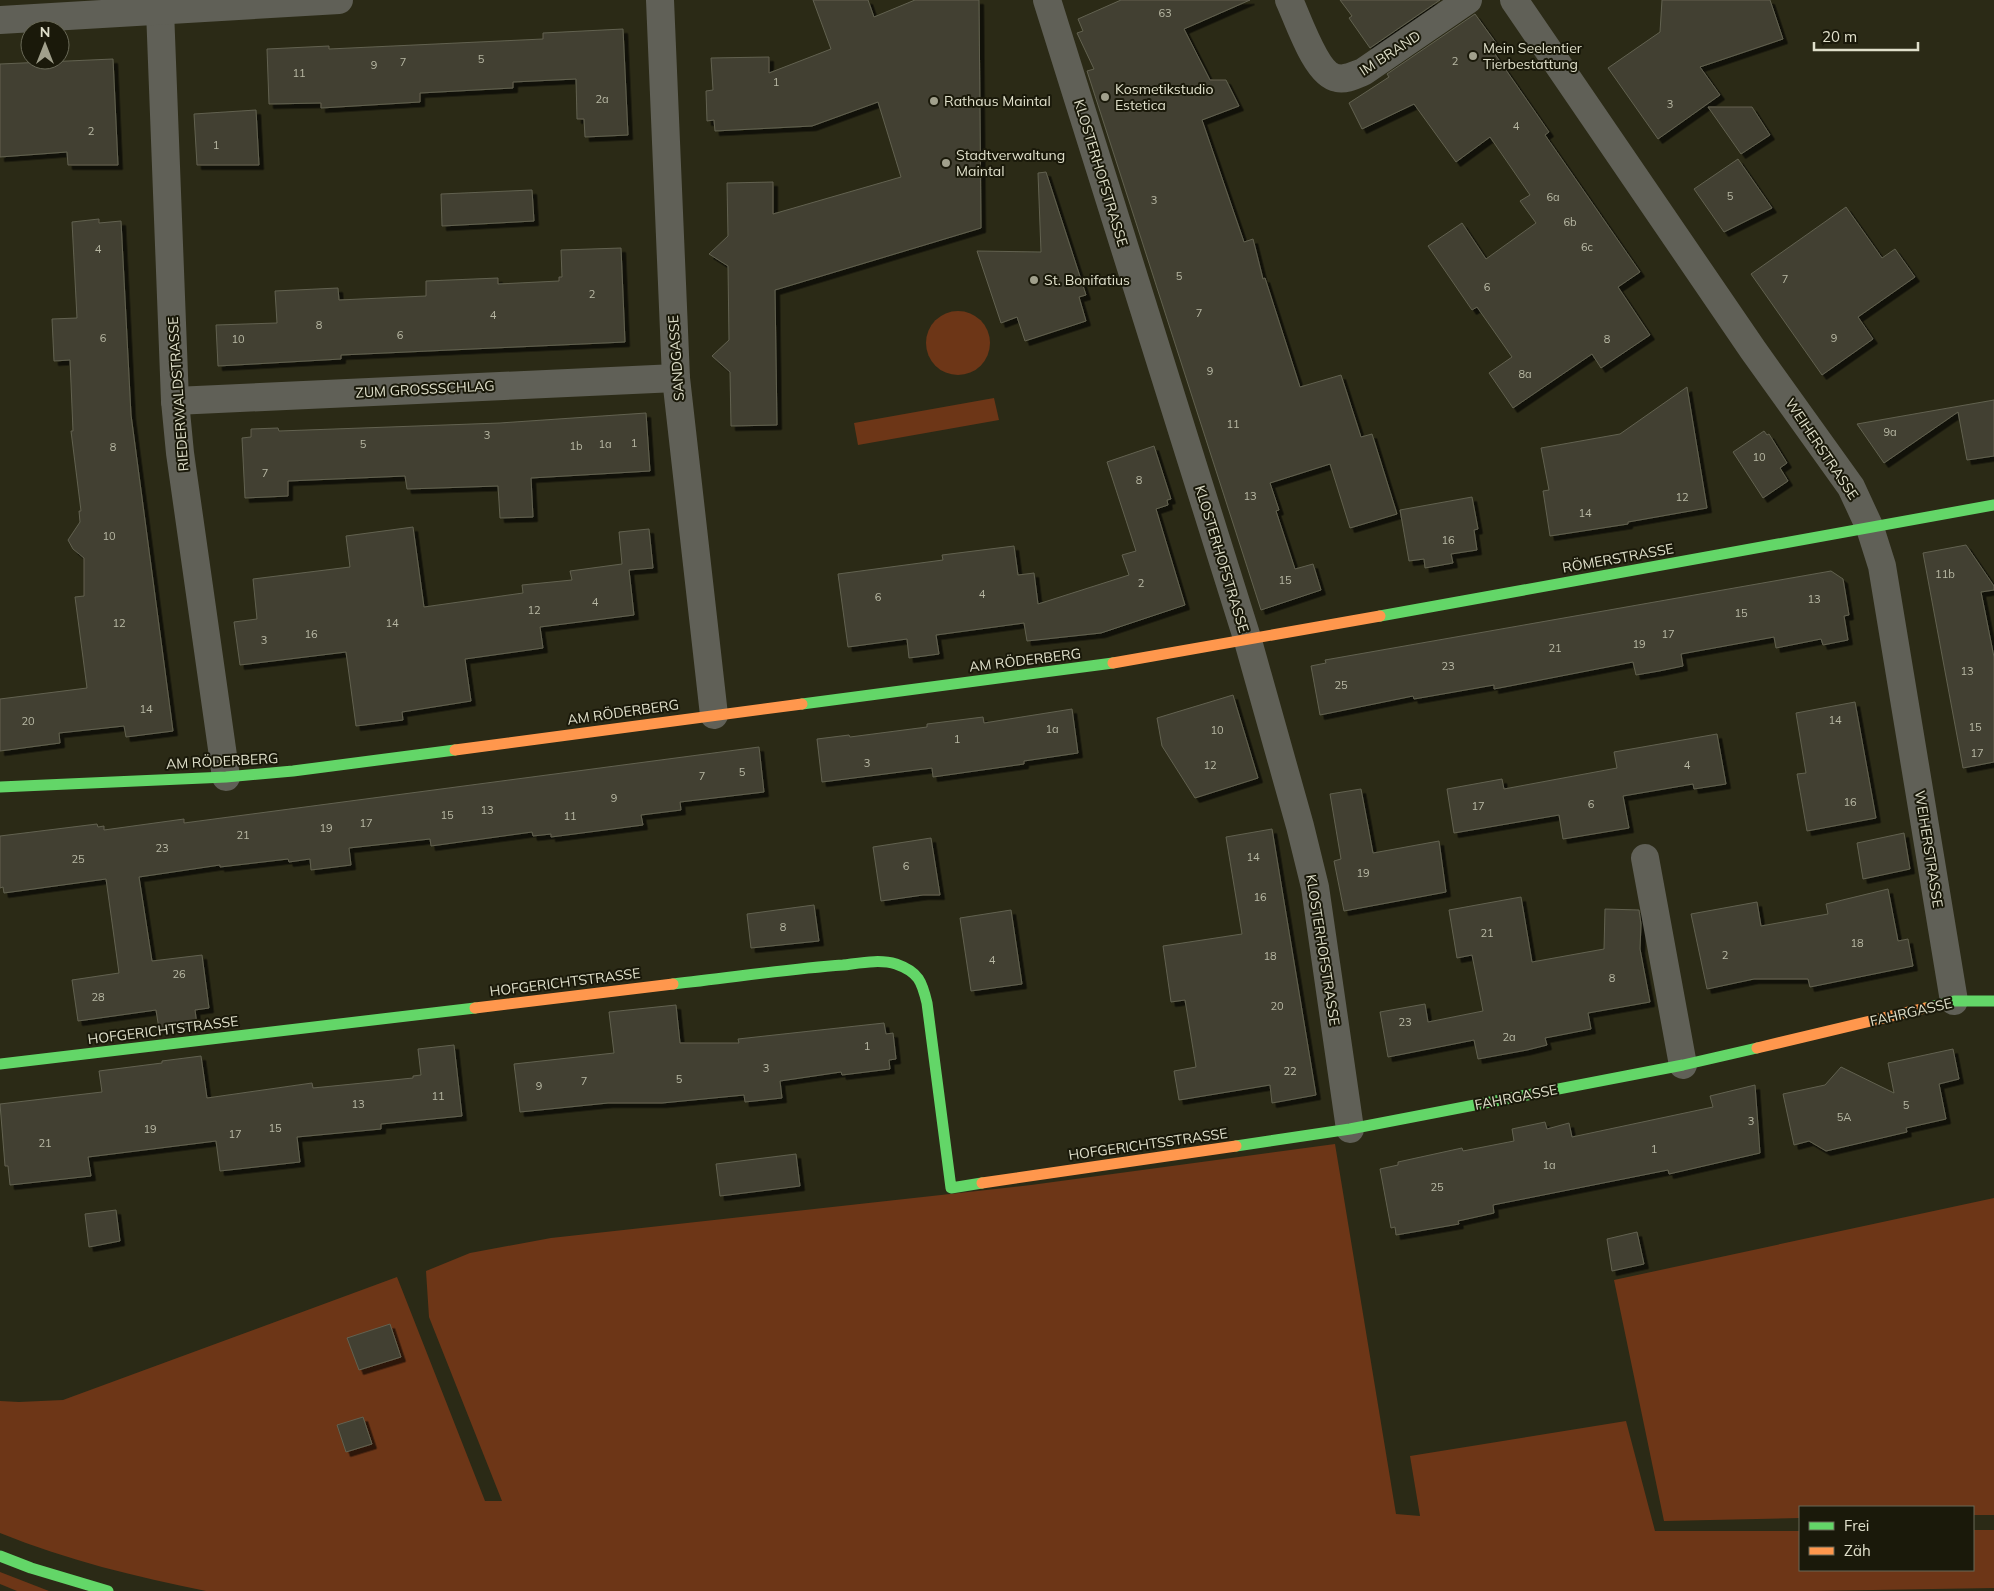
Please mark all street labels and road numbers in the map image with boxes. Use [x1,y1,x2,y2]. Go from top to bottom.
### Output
street label: IM BRAND [1356,27,1424,79]
street label: KLOSTERHOFSTRASSE [1070,97,1132,249]
street label: SANDGASSE [664,314,688,402]
street label: RIEDERWALDSTRASSE [164,316,192,472]
street label: ZUM GROSSSCHLAG [355,376,495,402]
street label: WEIHERSTRASSE [1781,395,1863,503]
street label: KLOSTERHOFSTRASSE [1191,483,1253,635]
street label: RÖMERSTRASSE [1561,539,1675,577]
street label: AM RÖDERBERG [968,644,1082,676]
street label: AM RÖDERBERG [566,695,680,729]
street label: AM RÖDERBERG [165,749,279,773]
street label: WEIHERSTRASSE [1911,789,1947,909]
street label: KLOSTERHOFSTRASSE [1302,873,1344,1027]
street label: HOFGERICHTSTRASSE [489,964,641,1000]
street label: FAHRGASSE [1868,994,1954,1030]
street label: HOFGERICHTSTRASSE [87,1012,239,1048]
street label: FAHRGASSE [1473,1080,1559,1114]
street label: HOFGERICHTSSTRASSE [1067,1124,1229,1164]

